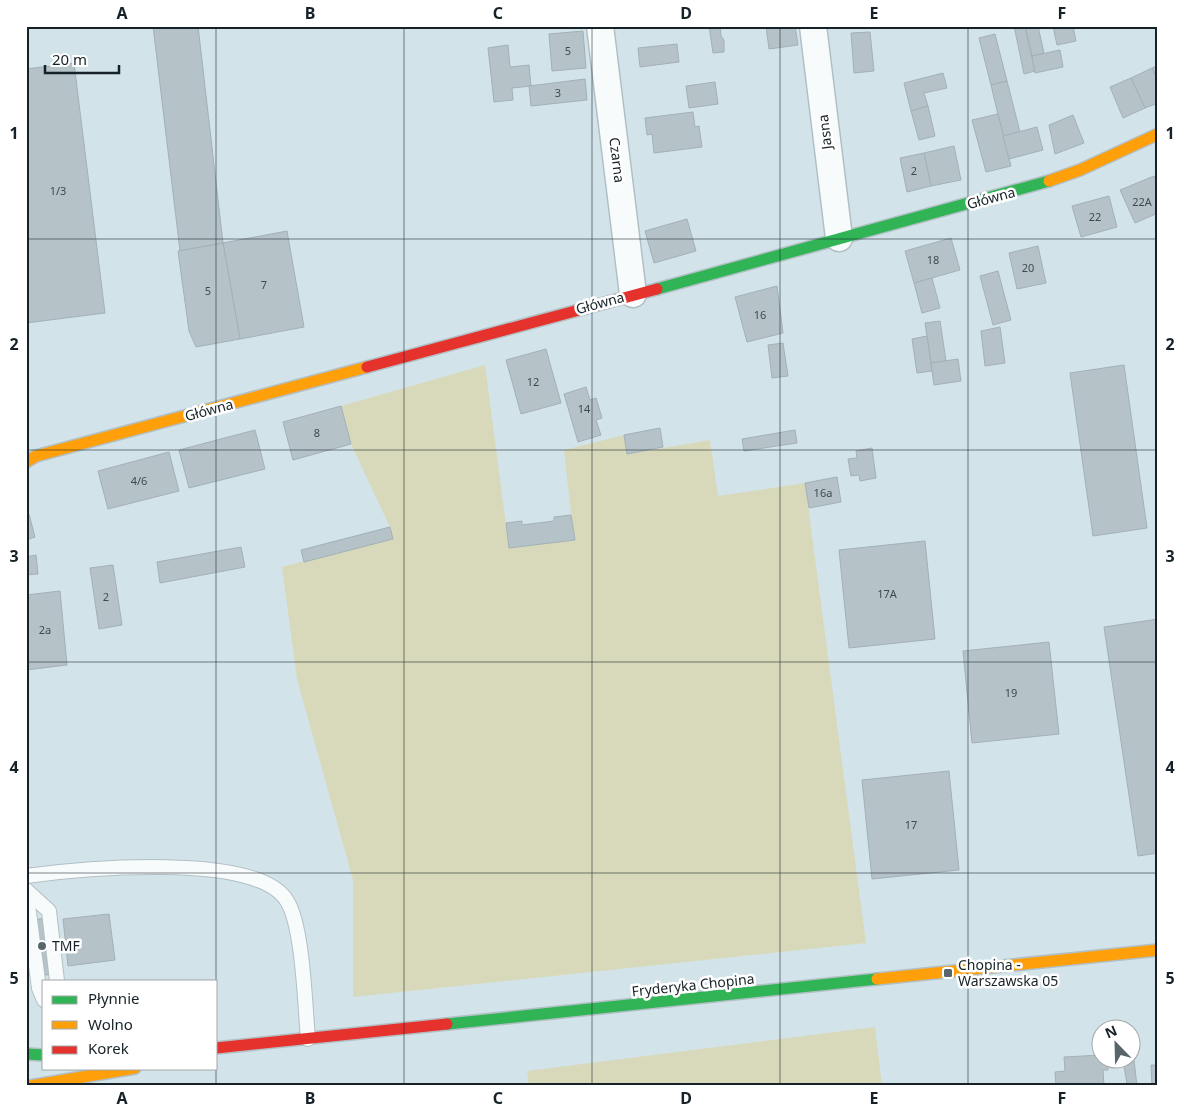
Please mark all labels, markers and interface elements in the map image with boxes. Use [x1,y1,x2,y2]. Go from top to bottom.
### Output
text: A [116,2,128,24]
text: B [305,2,315,24]
text: C [493,2,503,24]
text: D [680,2,692,24]
text: E [870,2,879,24]
text: F [1058,2,1066,24]
scale bar [45,42,119,74]
house number: 5 [565,43,571,58]
text: 20 m [52,49,87,69]
house number: 3 [555,85,561,100]
street label: Jasna [813,114,836,153]
text: 1 [9,122,19,144]
text: 1 [1165,122,1175,144]
street label: Czarna [605,136,630,184]
house number: 2 [911,163,917,178]
street label: Główna [964,182,1017,213]
house number: 1/3 [50,183,66,198]
house number: 22A [1132,194,1153,209]
house number: 22 [1089,209,1101,224]
house number: 18 [927,252,939,267]
house number: 20 [1022,260,1034,275]
house number: 7 [261,277,267,292]
house number: 5 [205,283,211,298]
street label: Główna [573,287,626,318]
house number: 16 [754,307,766,322]
text: 2 [9,333,19,355]
text: 2 [1165,333,1175,355]
house number: 12 [527,374,539,389]
street label: Główna [182,394,235,425]
house number: 14 [578,401,591,416]
house number: 8 [314,425,320,440]
house number: 4/6 [131,473,147,488]
house number: 16a [814,485,832,500]
text: 3 [9,545,19,567]
text: 3 [1165,545,1175,567]
house number: 17A [877,586,898,601]
house number: 2 [103,589,109,604]
house number: 2a [39,622,51,637]
house number: 19 [1005,685,1017,700]
text: 4 [9,756,19,778]
text: 4 [1165,756,1175,778]
house number: 17 [905,817,917,832]
place label: TMF [52,936,80,955]
marker: TMF [36,940,48,952]
place label: Chopina - Warszawska 05 [958,955,1058,990]
text: 5 [9,967,19,989]
marker: Chopina - Warszawska 05 [942,967,954,979]
text: 5 [1165,967,1175,989]
street label: Fryderyka Chopina [631,969,755,1000]
legend [42,980,218,1070]
text: Płynnie [88,988,139,1008]
text: Wolno [88,1014,133,1034]
north arrow [1092,1020,1142,1070]
text: N [1102,1021,1120,1043]
text: Korek [88,1038,129,1058]
text: A [116,1087,128,1109]
text: B [305,1087,315,1109]
text: C [493,1087,503,1109]
text: D [680,1087,692,1109]
text: E [870,1087,879,1109]
text: F [1058,1087,1066,1109]

